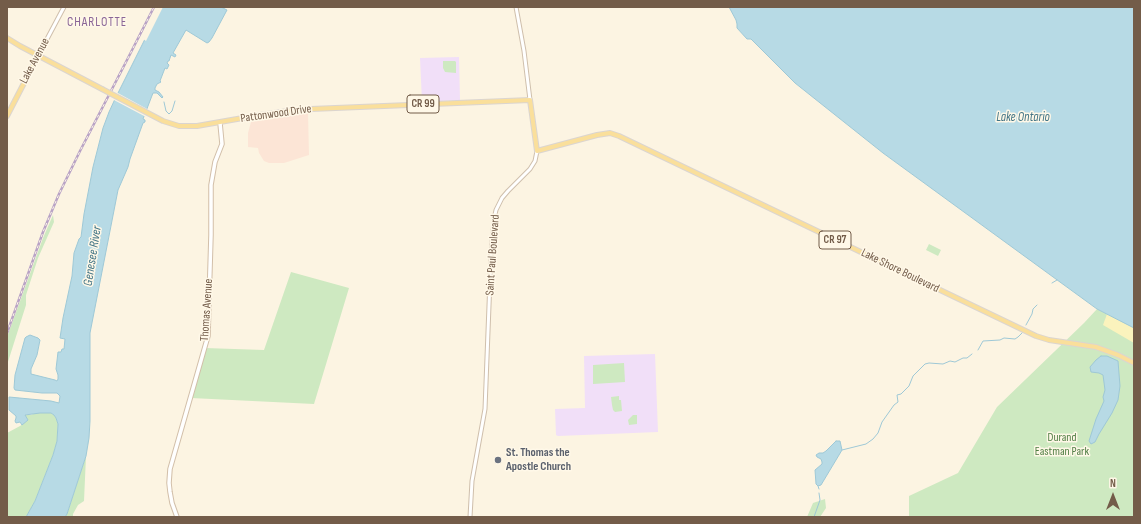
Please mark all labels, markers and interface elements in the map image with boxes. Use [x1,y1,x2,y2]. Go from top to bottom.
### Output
district label: CHARLOTTE [67,15,127,31]
street label: Lake Avenue [17,36,53,86]
road number: CR 99 [407,95,439,113]
street label: Pattonwood Drive [240,102,312,126]
water label: Lake Ontario [996,110,1050,126]
street label: Saint Paul Boulevard [483,214,503,296]
water label: Genesee River [81,225,105,287]
road number: CR 97 [819,231,851,249]
street label: Lake Shore Boulevard [859,246,941,296]
street label: Thomas Avenue [198,278,216,342]
park label: Durand Eastman Park [1035,431,1089,459]
place label: St. Thomas the Apostle Church [506,446,571,474]
marker: St. Thomas the Apostle Church [493,455,503,465]
north arrow [1093,476,1133,516]
text: N [1110,477,1116,490]

